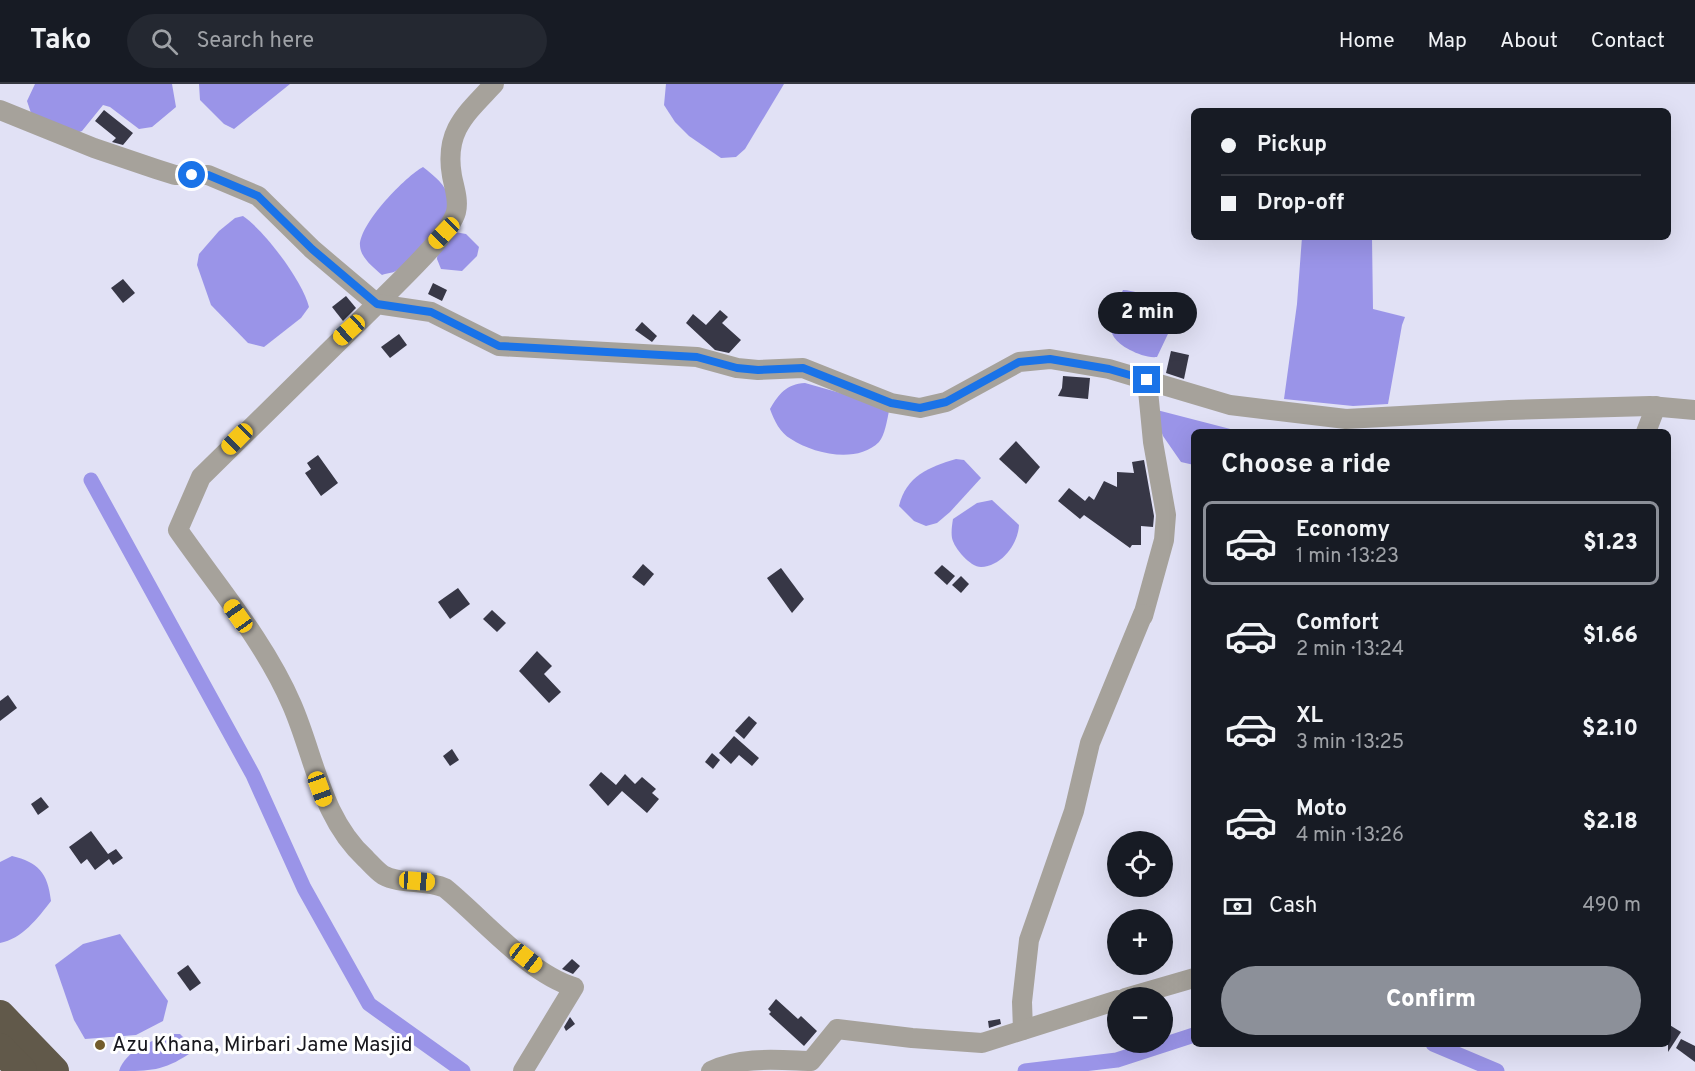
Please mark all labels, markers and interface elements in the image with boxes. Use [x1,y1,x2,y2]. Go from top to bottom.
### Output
search box [127,14,547,68]
text: Tako [30,23,91,59]
icon: search [148,25,181,58]
text: Search here [196,28,314,55]
text: Home [1339,28,1395,55]
text: Map [1428,28,1467,55]
text: About [1500,28,1558,55]
text: Contact [1591,28,1665,55]
text: Pickup [1257,132,1327,159]
route start [178,161,205,188]
text: Drop-off [1257,190,1344,217]
car [425,214,463,252]
callout: 2 min [1098,293,1196,335]
text: 2 min [1121,300,1174,326]
car [330,311,368,349]
route end [1133,366,1160,393]
car [218,420,256,458]
text: Choose a ride [1221,448,1391,482]
icon: car [1224,516,1278,570]
text: Economy [1296,517,1390,544]
text: $1.23 [1583,530,1638,557]
text: 1 min · 13:23 [1296,544,1399,570]
car [220,596,256,636]
icon: car [1224,609,1278,663]
text: Comfort [1296,610,1379,637]
text: $1.66 [1583,623,1638,650]
text: 2 min · 13:24 [1296,637,1404,663]
icon: car [1224,702,1278,756]
text: XL [1296,703,1323,730]
text: $2.10 [1582,716,1638,743]
text: 3 min · 13:25 [1296,730,1404,756]
car [305,769,335,809]
icon: car [1224,795,1278,849]
text: Moto [1296,796,1347,823]
text: $2.18 [1583,809,1638,836]
text: 4 min · 13:26 [1296,823,1404,849]
map controls [1107,831,1173,1053]
button: locate [1107,831,1173,897]
car [398,871,436,891]
icon: cash [1221,890,1254,923]
text: Cash [1269,893,1318,920]
text: 490 m [1583,893,1641,919]
button: + [1107,909,1173,975]
car [506,940,546,976]
button: Confirm [1221,966,1641,1035]
button: − [1107,987,1173,1053]
place label: Azu Khana, Mirbari Jame Masjid [112,1032,413,1059]
marker: Azu Khana, Mirbari Jame Masjid [93,1038,107,1052]

